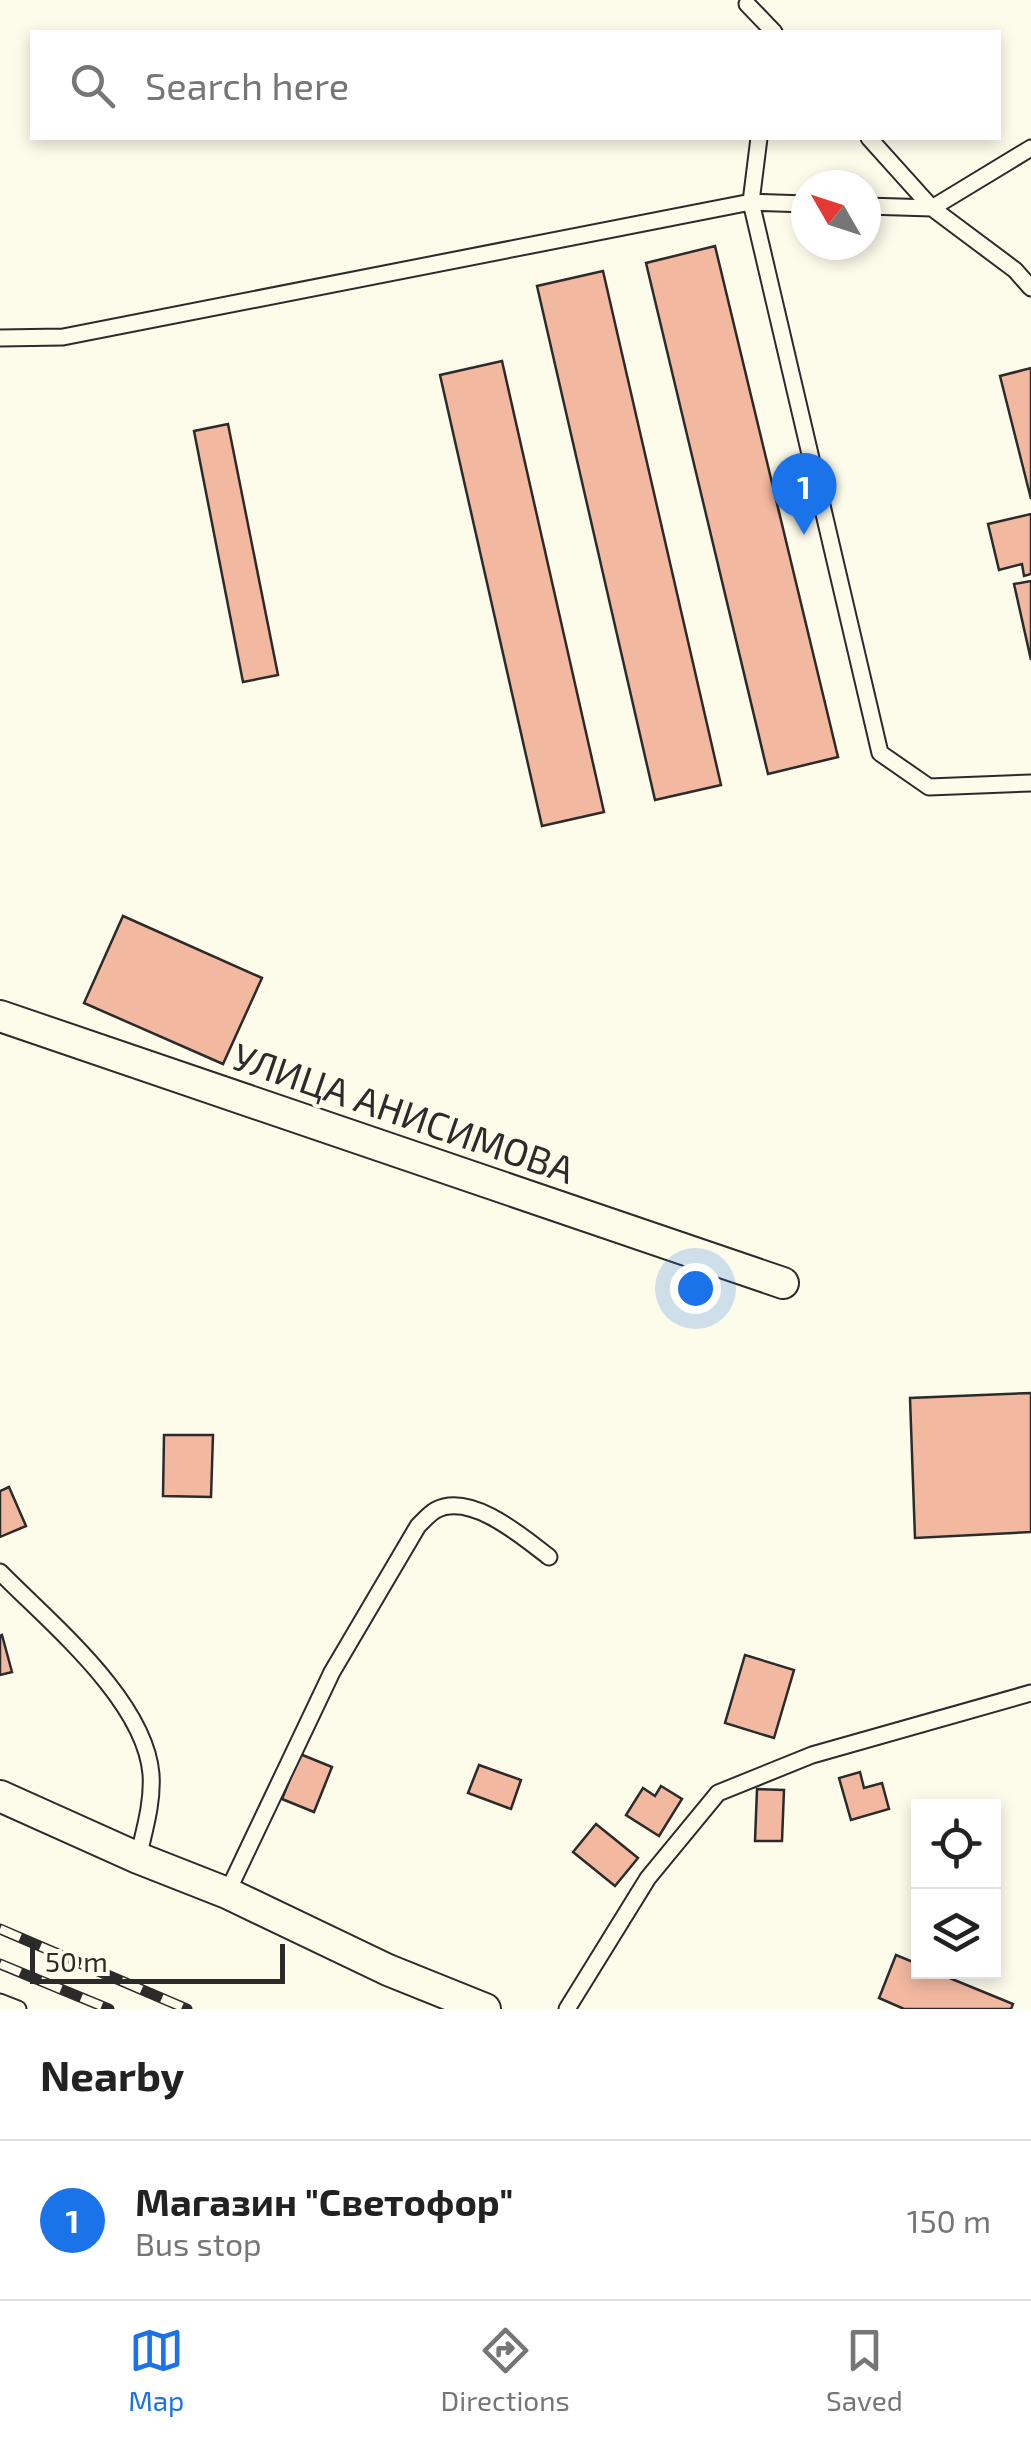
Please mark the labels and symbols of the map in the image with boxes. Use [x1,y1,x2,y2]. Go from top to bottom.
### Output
north arrow [791,170,881,260]
pin: 1 [772,452,836,535]
street label: УЛИЦА АНИСИМОВА [227,1032,581,1192]
your location [670,1263,721,1314]
scale bar [30,1939,285,1984]

